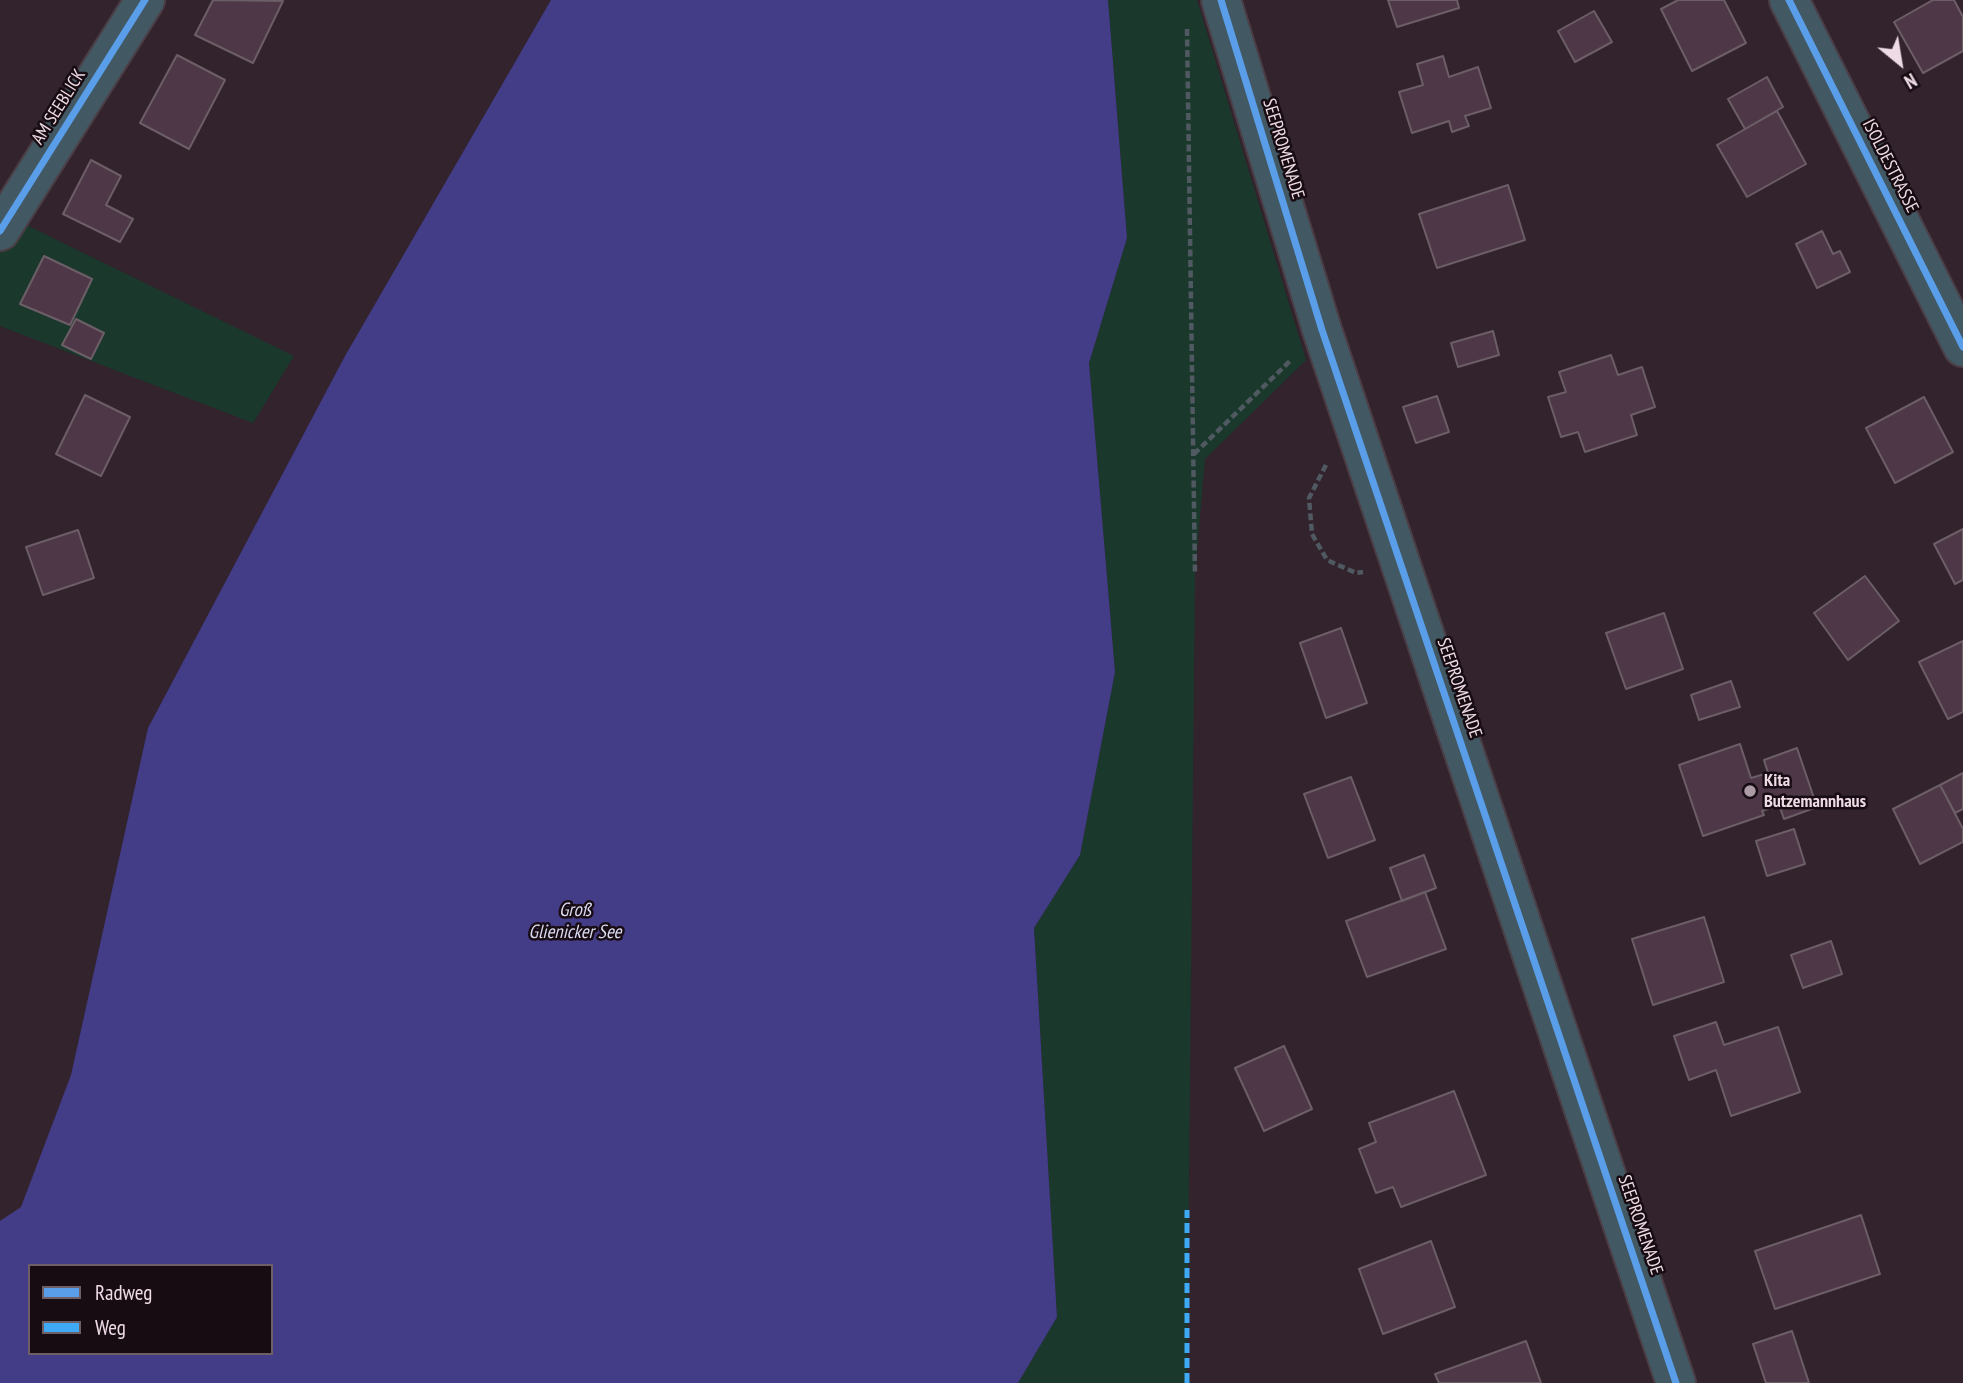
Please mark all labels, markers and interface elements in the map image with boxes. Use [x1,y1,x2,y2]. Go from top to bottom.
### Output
north arrow [1865,28,1935,98]
street label: AM SEEBLICK [28,66,90,148]
text: N [1900,68,1921,94]
street label: SEEPROMENADE [1257,96,1309,202]
street label: ISOLDESTRASSE [1857,116,1923,216]
street label: SEEPROMENADE [1432,635,1486,741]
place label: Kita Butzemannhaus [1764,770,1866,812]
marker: Kita Butzemannhaus [1742,783,1758,799]
water label: Groß Glienicker See [529,900,621,944]
street label: SEEPROMENADE [1613,1172,1667,1278]
legend [28,1264,273,1355]
text: Radweg [95,1279,152,1306]
text: Weg [95,1314,126,1341]

